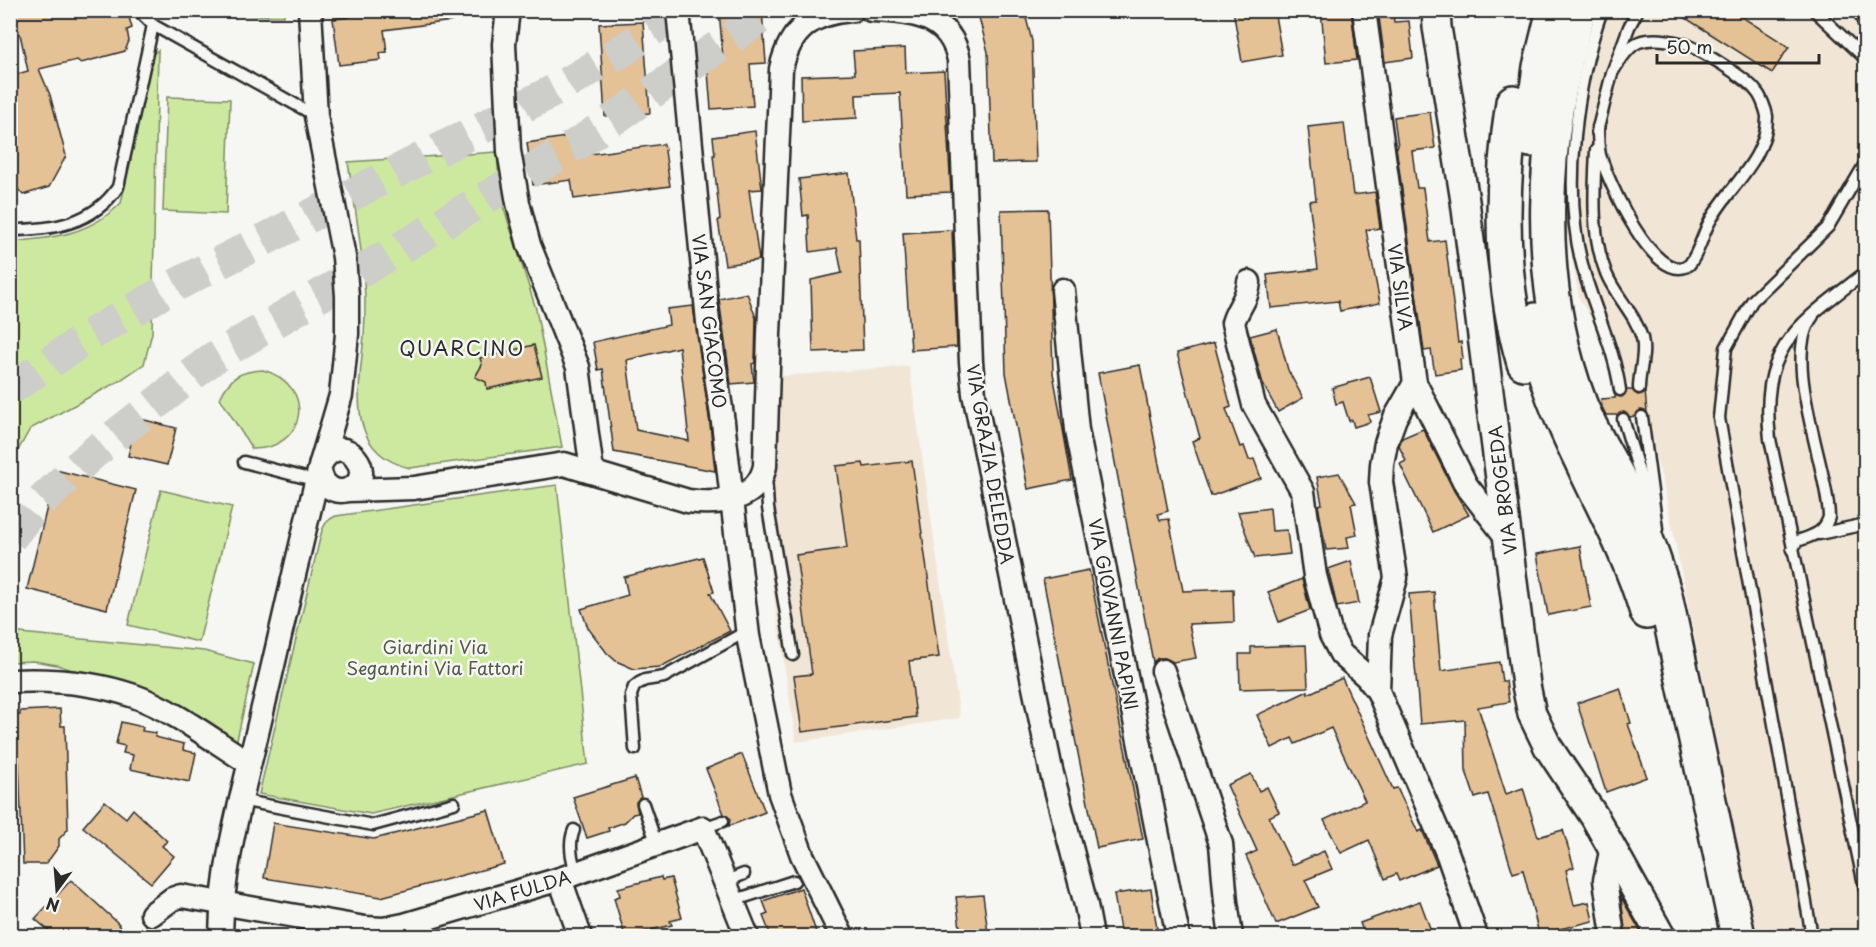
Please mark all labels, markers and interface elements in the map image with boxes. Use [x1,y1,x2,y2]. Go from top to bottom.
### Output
scale bar [1657,27,1819,65]
text: 50 m [1666,33,1713,60]
street label: VIA SAN GIACOMO [686,232,734,410]
street label: VIA SILVA [1382,242,1420,332]
district label: QUARCINO [399,333,525,363]
street label: VIA GRAZIA DELEDDA [960,362,1022,566]
street label: VIA BROGEDA [1481,424,1523,556]
street label: VIA GIOVANNI PAPINI [1082,516,1146,712]
park label: Giardini Via Segantini Via Fattori [346,633,524,681]
north arrow [27,860,87,920]
street label: VIA FULDA [470,862,574,918]
text: N [43,892,62,919]

